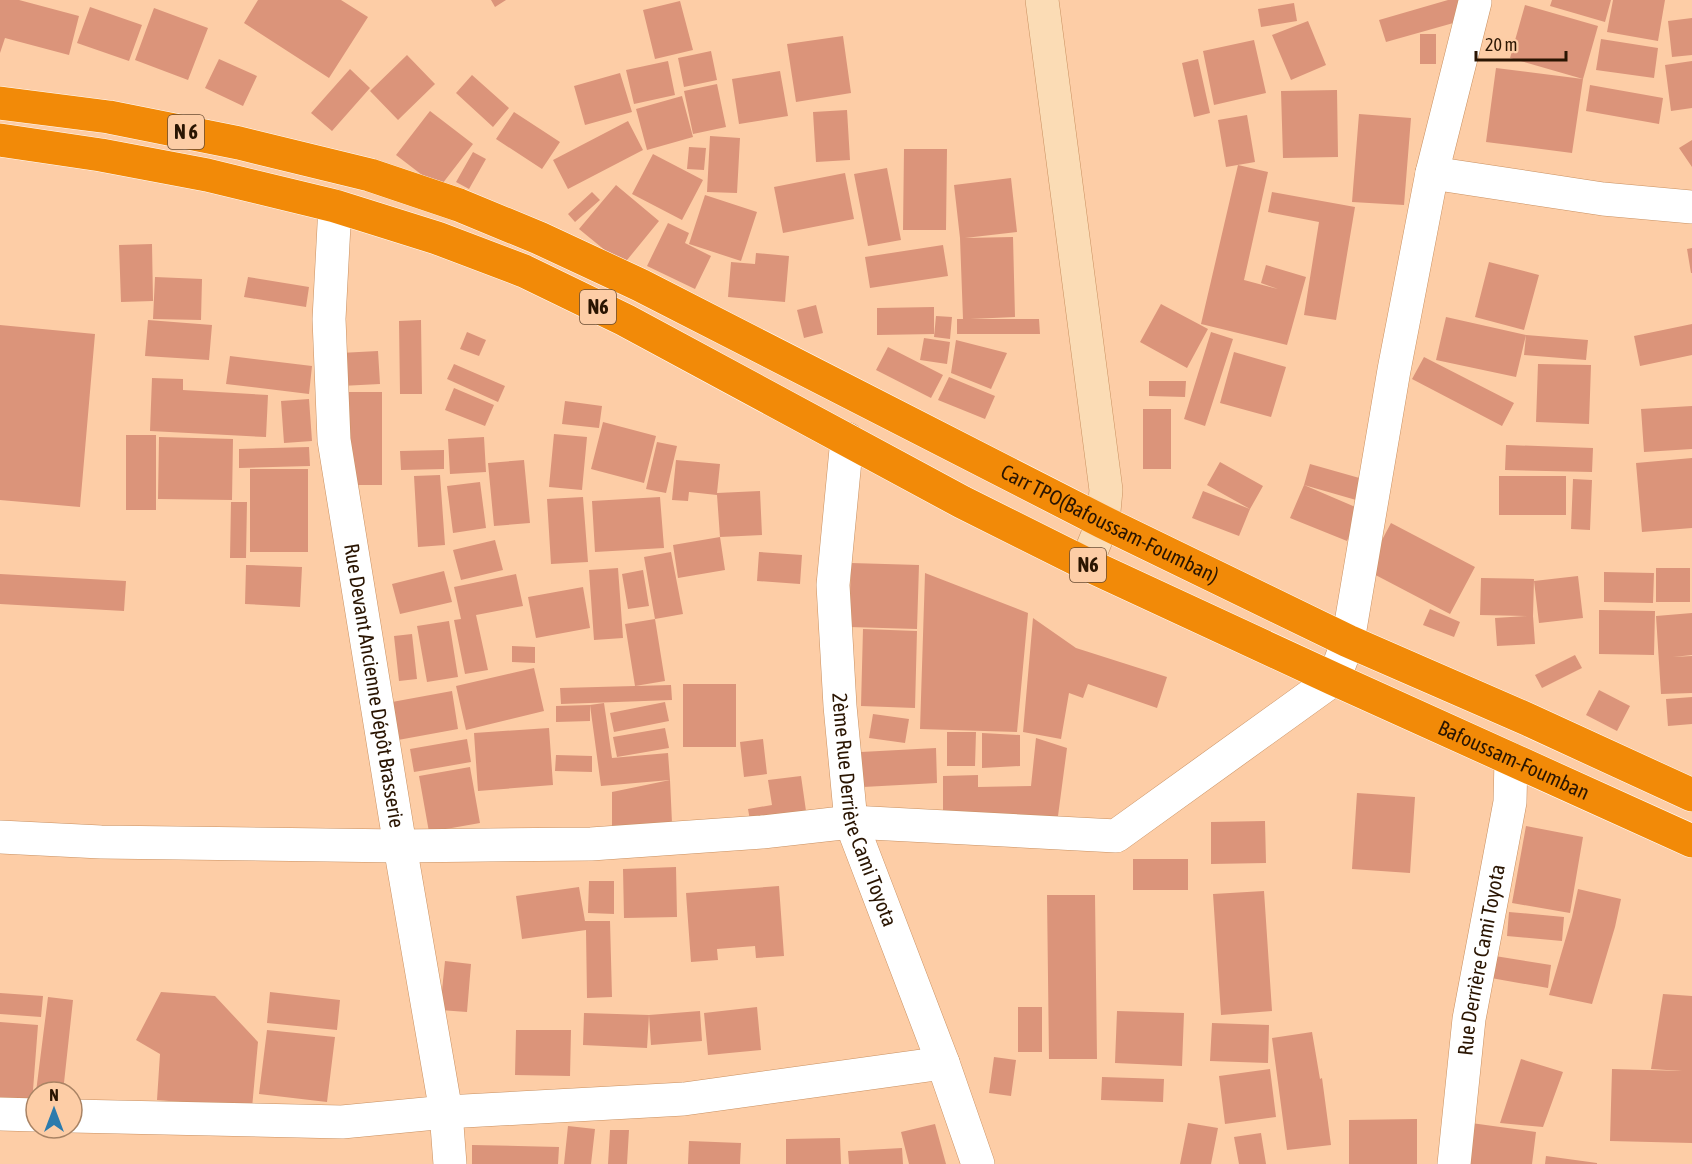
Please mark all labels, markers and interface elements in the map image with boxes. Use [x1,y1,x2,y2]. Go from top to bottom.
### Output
scale bar [1476,24,1566,62]
text: 20 m [1485,34,1517,55]
road number: N 6 [168,115,204,149]
road number: N6 [580,290,616,324]
street label: Carr TPO(Bafoussam-Foumban) [997,459,1223,587]
street label: Rue Devant Ancienne Dépôt Brasserie [340,541,410,829]
road number: N6 [1070,548,1106,582]
street label: 2ème Rue Derrière Cami Toyota [828,692,903,930]
street label: Bafoussam-Foumban [1434,715,1593,804]
street label: Rue Derrière Cami Toyota [1452,862,1509,1057]
north arrow [24,1080,84,1140]
text: N [49,1086,59,1104]

